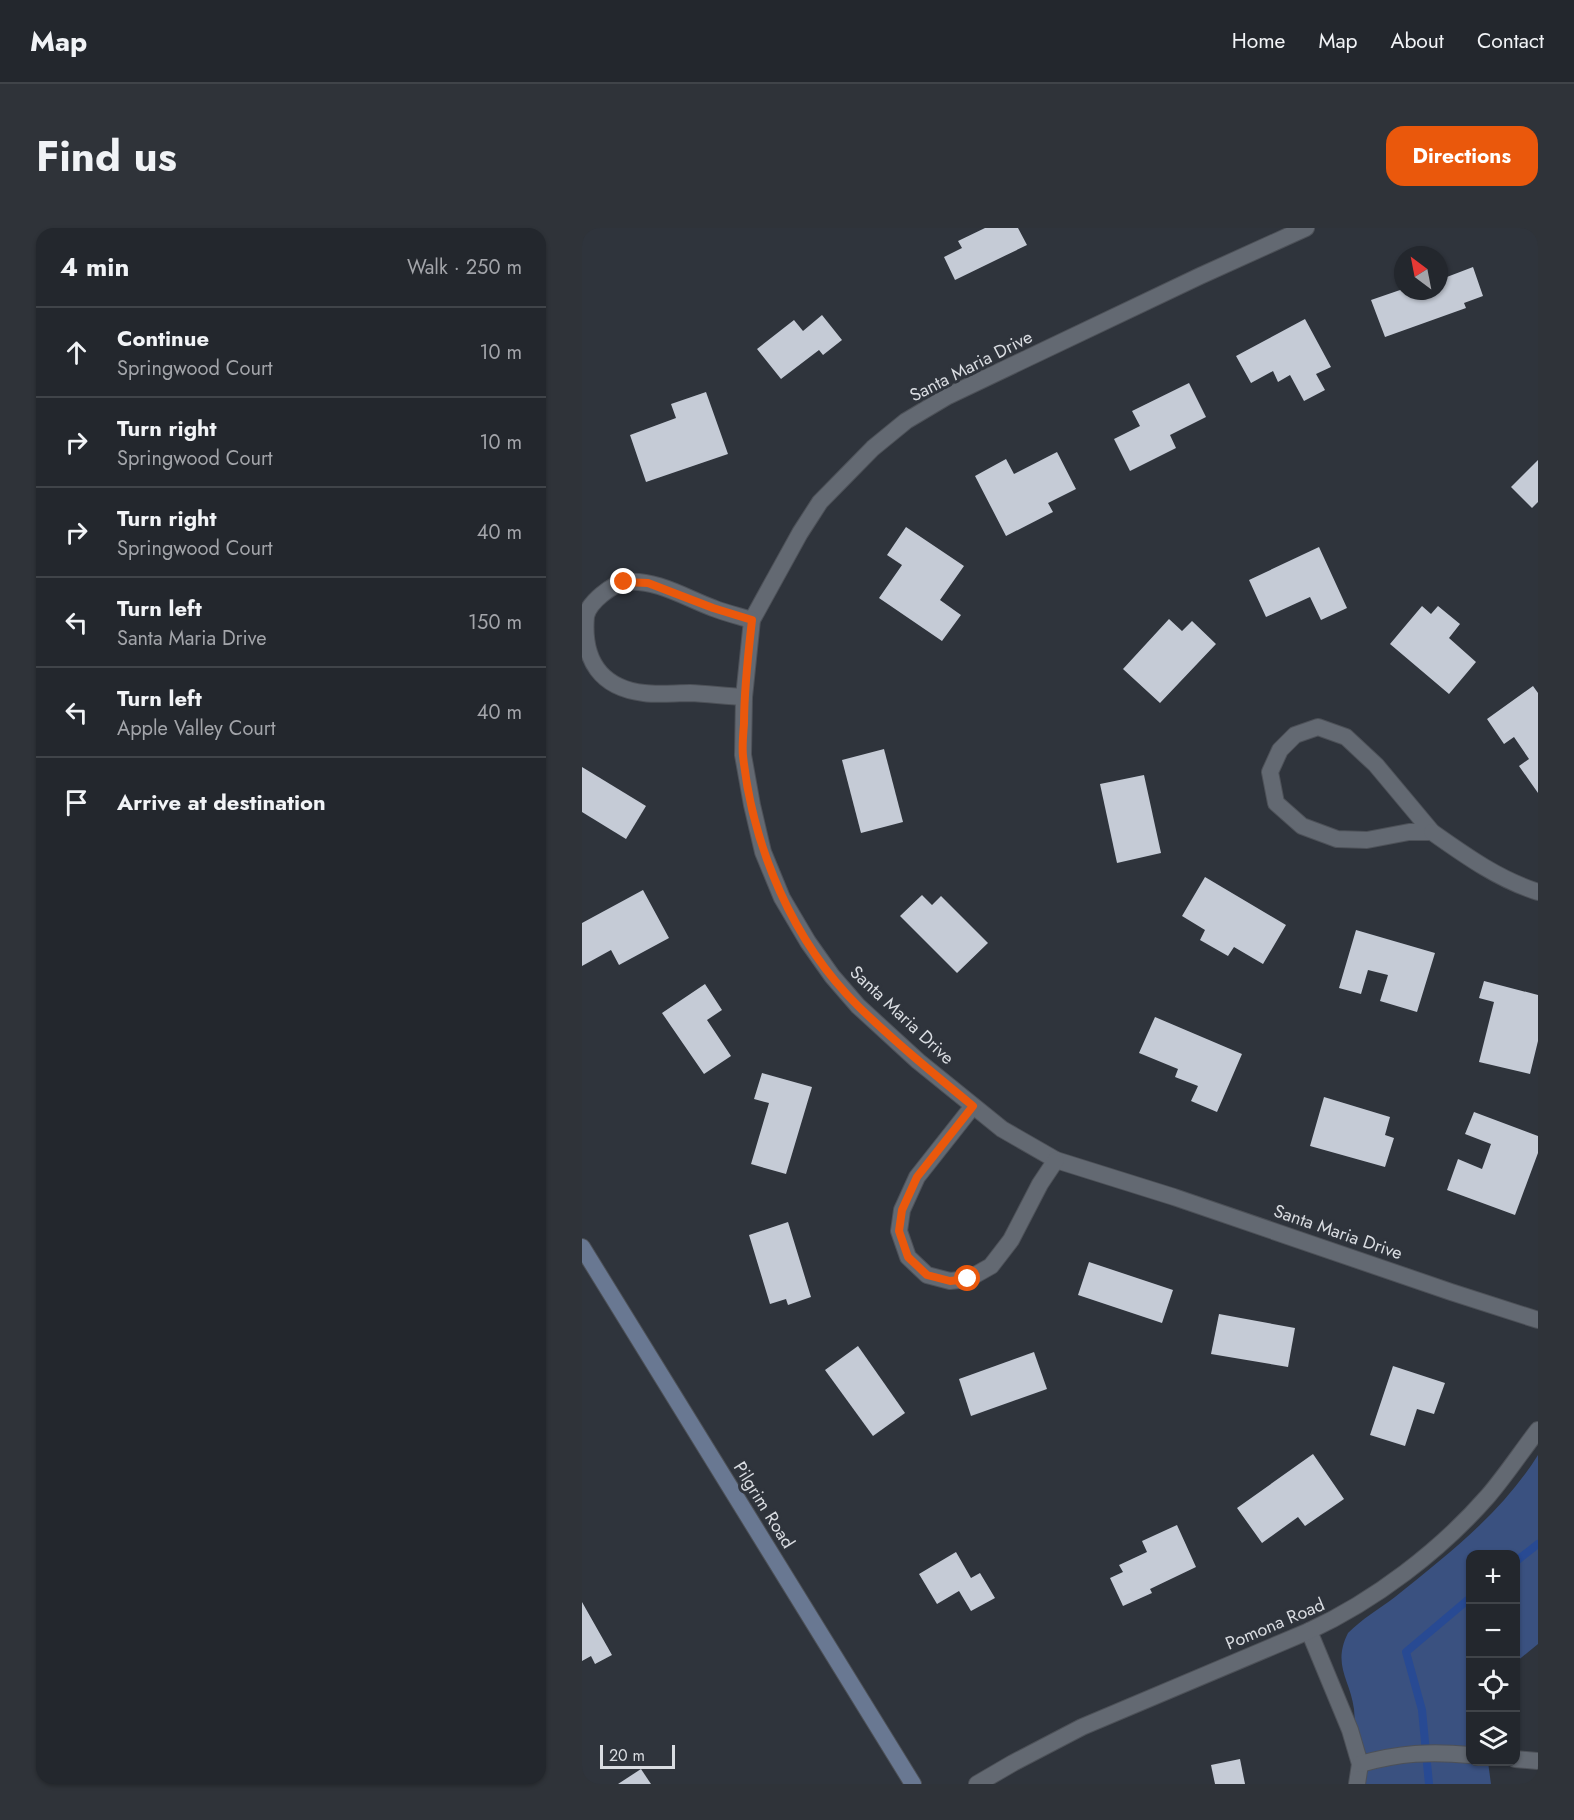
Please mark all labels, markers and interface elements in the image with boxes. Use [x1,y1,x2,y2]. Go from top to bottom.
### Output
text: Map [30,21,87,62]
text: Home [1232,26,1285,56]
text: Map [1318,26,1358,56]
text: About [1391,26,1444,56]
text: Contact [1477,26,1544,56]
text: Find us [36,126,177,187]
button: Directions [1386,126,1538,186]
north arrow [1394,246,1448,300]
text: 4 min [60,248,129,286]
text: Walk · 250 m [407,253,522,282]
text: Continue [117,322,209,354]
street label: Santa Maria Drive [905,324,1037,408]
icon: ahead [60,336,93,369]
text: 10 m [479,338,522,367]
text: Springwood Court [117,354,273,383]
text: Turn right [117,412,217,444]
icon: right [60,426,93,459]
text: 10 m [479,428,522,457]
text: Springwood Court [117,444,273,473]
text: Turn right [117,502,217,534]
icon: right [60,516,93,549]
text: 40 m [477,518,522,547]
text: Springwood Court [117,534,273,563]
route end [610,568,636,594]
text: Turn left [117,592,202,624]
icon: left [60,606,93,639]
text: 150 m [468,608,522,637]
text: Santa Maria Drive [117,624,266,653]
text: Turn left [117,682,202,714]
icon: left [60,696,93,729]
text: 40 m [477,698,522,727]
text: Apple Valley Court [117,714,276,743]
icon: arrive [60,786,93,819]
text: Arrive at destination [117,786,326,818]
street label: Santa Maria Drive [844,960,960,1070]
street label: Santa Maria Drive [1270,1198,1406,1266]
route start [954,1265,980,1291]
street label: Pilgrim Road [727,1457,801,1553]
map controls [1466,1550,1520,1766]
button: + [1466,1550,1520,1604]
street label: Pomona Road [1221,1591,1329,1657]
button: − [1466,1604,1520,1658]
button: locate [1466,1658,1520,1712]
button: layers [1466,1712,1520,1766]
scale bar [600,1742,675,1770]
text: 20 m [609,1744,645,1767]

